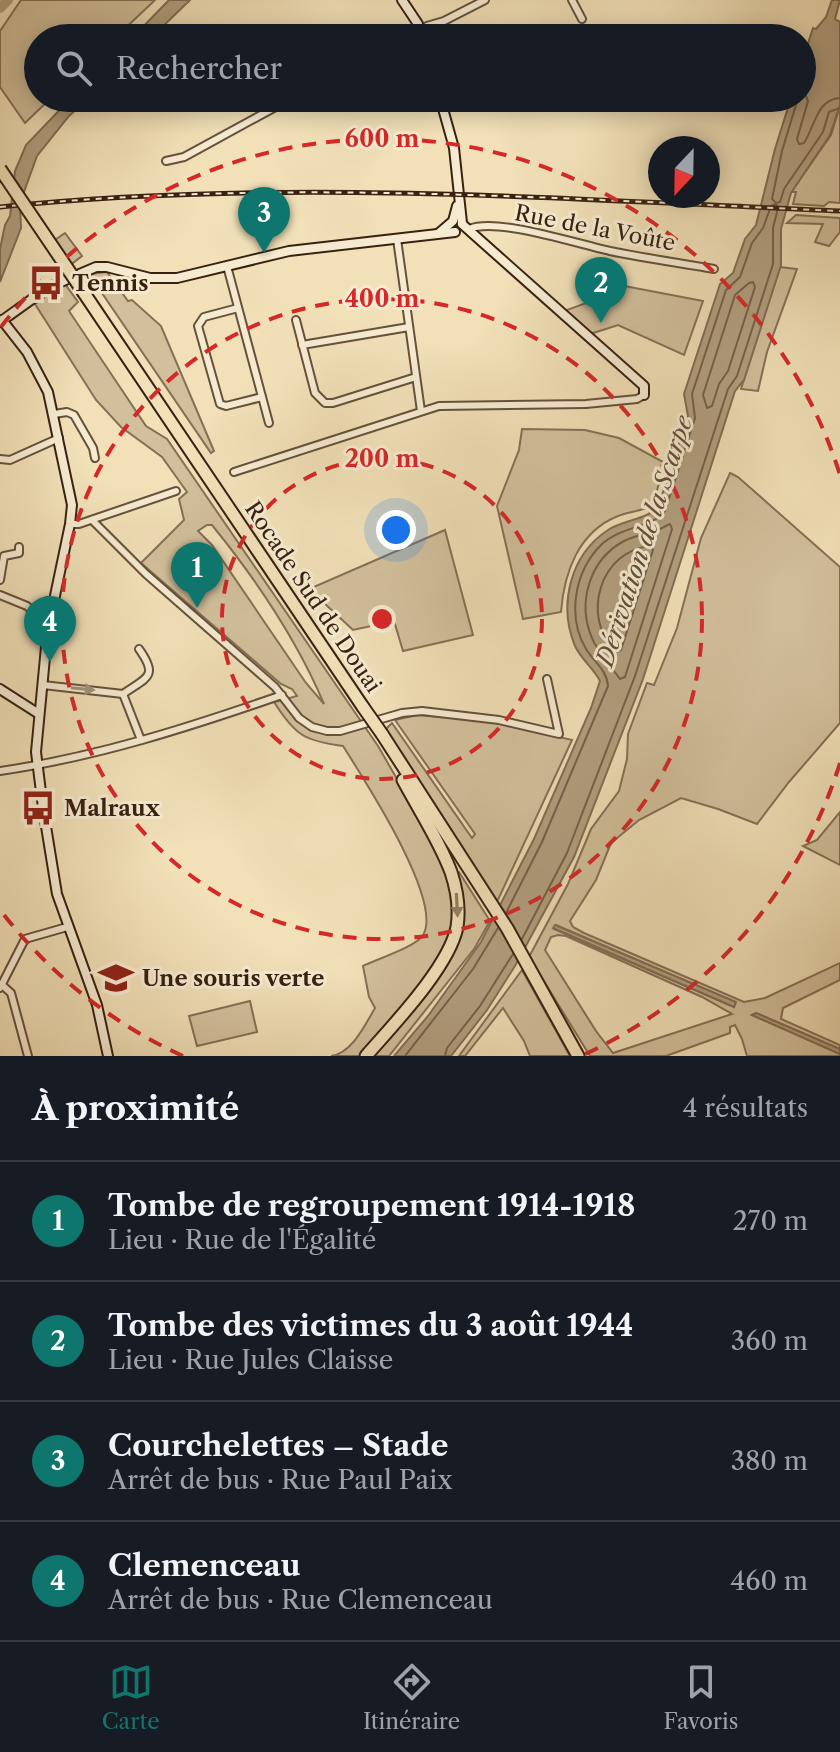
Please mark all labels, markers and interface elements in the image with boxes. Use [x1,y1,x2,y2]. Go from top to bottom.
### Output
search box [24,24,816,112]
icon: search [52,46,96,90]
text: Rechercher [116,50,282,87]
text: 600 m [345,124,419,153]
north arrow [648,136,720,208]
pin: 3 [238,187,290,253]
street label: Rue de la Voûte [512,199,678,257]
pin: 2 [575,257,627,323]
bus stop icon: Tennis [27,264,65,302]
place label: Tennis [72,270,148,297]
text: 400 m [345,284,419,313]
water label: Dérivation de la Scarpe [589,411,699,672]
text: 200 m [345,444,419,473]
street label: Rocade Sud de Douai [239,496,387,698]
your location [376,510,416,550]
pin: 1 [171,542,223,608]
pin: 4 [24,596,76,662]
centre of rings [368,605,396,633]
one-way arrow [71,683,96,696]
bus stop icon: Malraux [19,789,57,827]
place label: Malraux [64,795,161,822]
one-way arrow [451,892,464,917]
school or university icon: Une souris verte [97,959,135,997]
place label: Une souris verte [142,965,324,992]
text: À proximité [32,1087,239,1129]
text: 4 résultats [682,1092,808,1124]
text: Tombe de regroupement 1914-1918 [108,1187,636,1224]
text: 1 [52,1205,64,1237]
text: 270 m [733,1205,808,1237]
text: Lieu · Rue de l'Égalité [108,1224,376,1256]
text: Tombe des victimes du 3 août 1944 [108,1307,633,1344]
text: 2 [50,1325,66,1357]
text: 360 m [731,1325,808,1357]
text: Lieu · Rue Jules Claisse [108,1344,393,1376]
text: Courchelettes – Stade [108,1427,448,1464]
text: 3 [51,1445,65,1477]
text: 380 m [731,1445,808,1477]
text: Arrêt de bus · Rue Paul Paix [108,1464,452,1496]
text: Clemenceau [108,1547,301,1584]
text: 4 [50,1565,66,1597]
text: 460 m [730,1565,808,1597]
text: Arrêt de bus · Rue Clemenceau [108,1584,493,1616]
tab: Carte [102,1660,160,1735]
tab: Itinéraire [363,1660,460,1735]
tab: Favoris [663,1660,738,1735]

